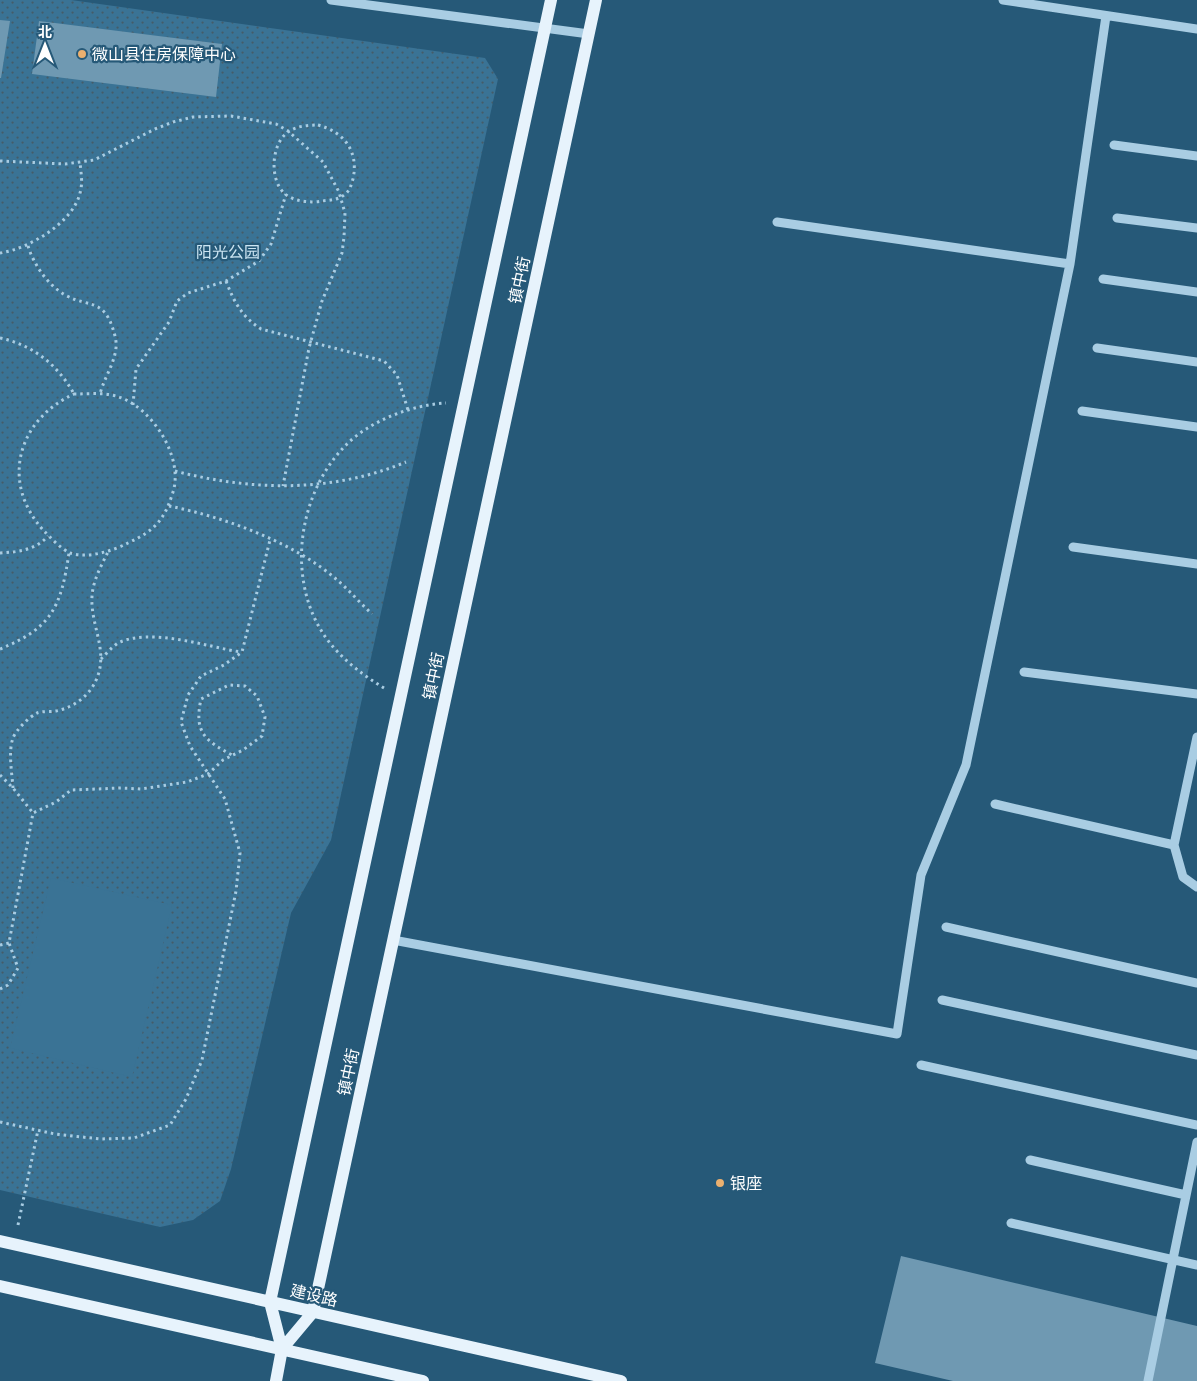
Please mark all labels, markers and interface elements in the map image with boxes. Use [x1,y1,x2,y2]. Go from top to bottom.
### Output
north arrow [20,20,70,70]
text: 北 [38,22,52,42]
place label: 微山县住房保障中心 [92,43,236,66]
marker: 微山县住房保障中心 [76,48,88,60]
park label: 阳光公园 [196,241,260,264]
street label: 镇中街 [503,254,536,306]
street label: 镇中街 [417,650,450,702]
street label: 镇中街 [332,1046,365,1098]
place label: 银座 [730,1172,762,1195]
marker: 银座 [714,1177,726,1189]
street label: 建设路 [288,1279,340,1312]

